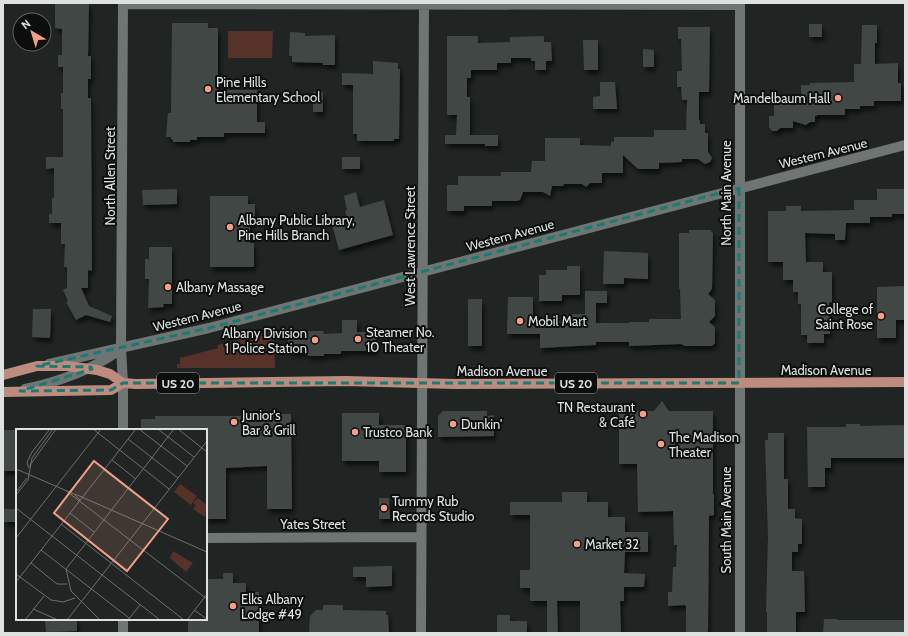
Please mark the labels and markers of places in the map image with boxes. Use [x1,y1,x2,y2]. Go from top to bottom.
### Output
place label: Pine Hills Elementary School [216,74,320,105]
marker: Pine Hills Elementary School [203,84,213,94]
place label: Mandelbaum Hall [733,90,830,106]
marker: Mandelbaum Hall [833,93,843,103]
place label: Albany Public Library, Pine Hills Branch [238,212,355,243]
marker: Albany Public Library, Pine Hills Branch [225,222,235,232]
place label: Albany Massage [176,279,264,295]
marker: Albany Massage [163,282,173,292]
place label: College of Saint Rose [815,301,874,332]
marker: College of Saint Rose [876,311,886,321]
place label: Mobil Mart [528,313,587,329]
marker: Mobil Mart [515,316,525,326]
place label: Steamer No. 10 Theater [366,324,435,355]
place label: Albany Division 1 Police Station [222,325,307,356]
marker: Steamer No. 10 Theater [353,334,363,344]
marker: Albany Division 1 Police Station [310,335,320,345]
place label: TN Restaurant & Café [557,399,636,430]
place label: Junior's Bar & Grill [241,407,296,438]
marker: TN Restaurant & Café [638,409,648,419]
place label: Dunkin' [461,416,502,432]
marker: Junior's Bar & Grill [229,417,239,427]
marker: Dunkin' [448,419,458,429]
place label: Trustco Bank [363,424,433,440]
marker: Trustco Bank [350,427,360,437]
place label: The Madison Theater [669,429,739,460]
marker: The Madison Theater [656,439,666,449]
place label: Tummy Rub Records Studio [392,493,474,524]
marker: Tummy Rub Records Studio [379,503,389,513]
place label: Market 32 [585,536,639,552]
marker: Market 32 [572,539,582,549]
place label: Elks Albany Lodge #49 [241,591,304,622]
marker: Elks Albany Lodge #49 [228,601,238,611]

